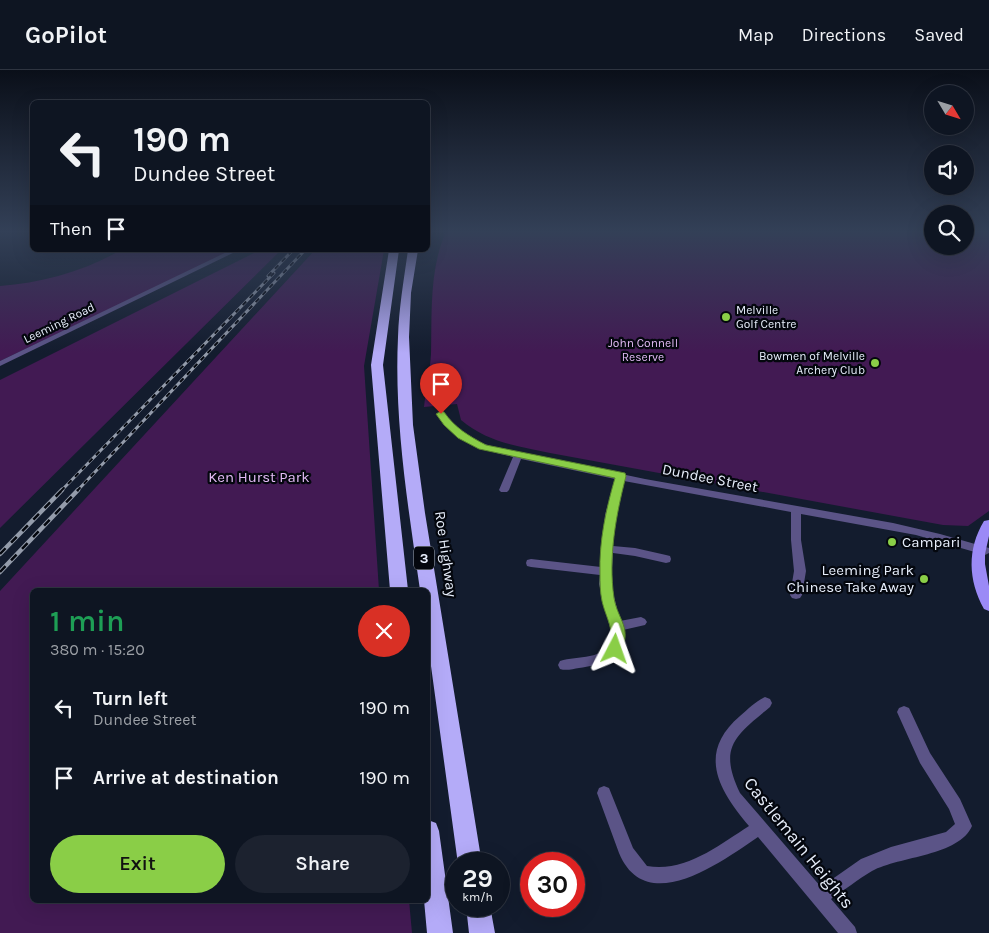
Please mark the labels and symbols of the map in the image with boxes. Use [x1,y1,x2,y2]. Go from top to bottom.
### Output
north arrow [924,85,974,135]
street label: Leeming Road [21,300,97,346]
place label: Melville Golf Centre [736,303,796,331]
marker: Melville Golf Centre [720,311,732,323]
park label: John Connell Reserve [608,336,678,364]
place label: Bowmen of Melville Archery Club [759,349,865,377]
marker: Bowmen of Melville Archery Club [869,357,881,369]
pin [420,363,462,414]
street label: Dundee Street [661,460,760,496]
park label: Ken Hurst Park [208,468,310,486]
street label: Roe Highway [431,510,461,598]
place label: Campari [902,533,960,551]
marker: Campari [886,536,898,548]
road number: 3 [414,546,434,569]
place label: Leeming Park Chinese Take Away [787,561,914,596]
marker: Leeming Park Chinese Take Away [918,573,930,585]
position arrow [588,622,640,674]
street label: Castlemain Heights [739,773,859,913]
speed limit sign: 30 [520,852,585,917]

